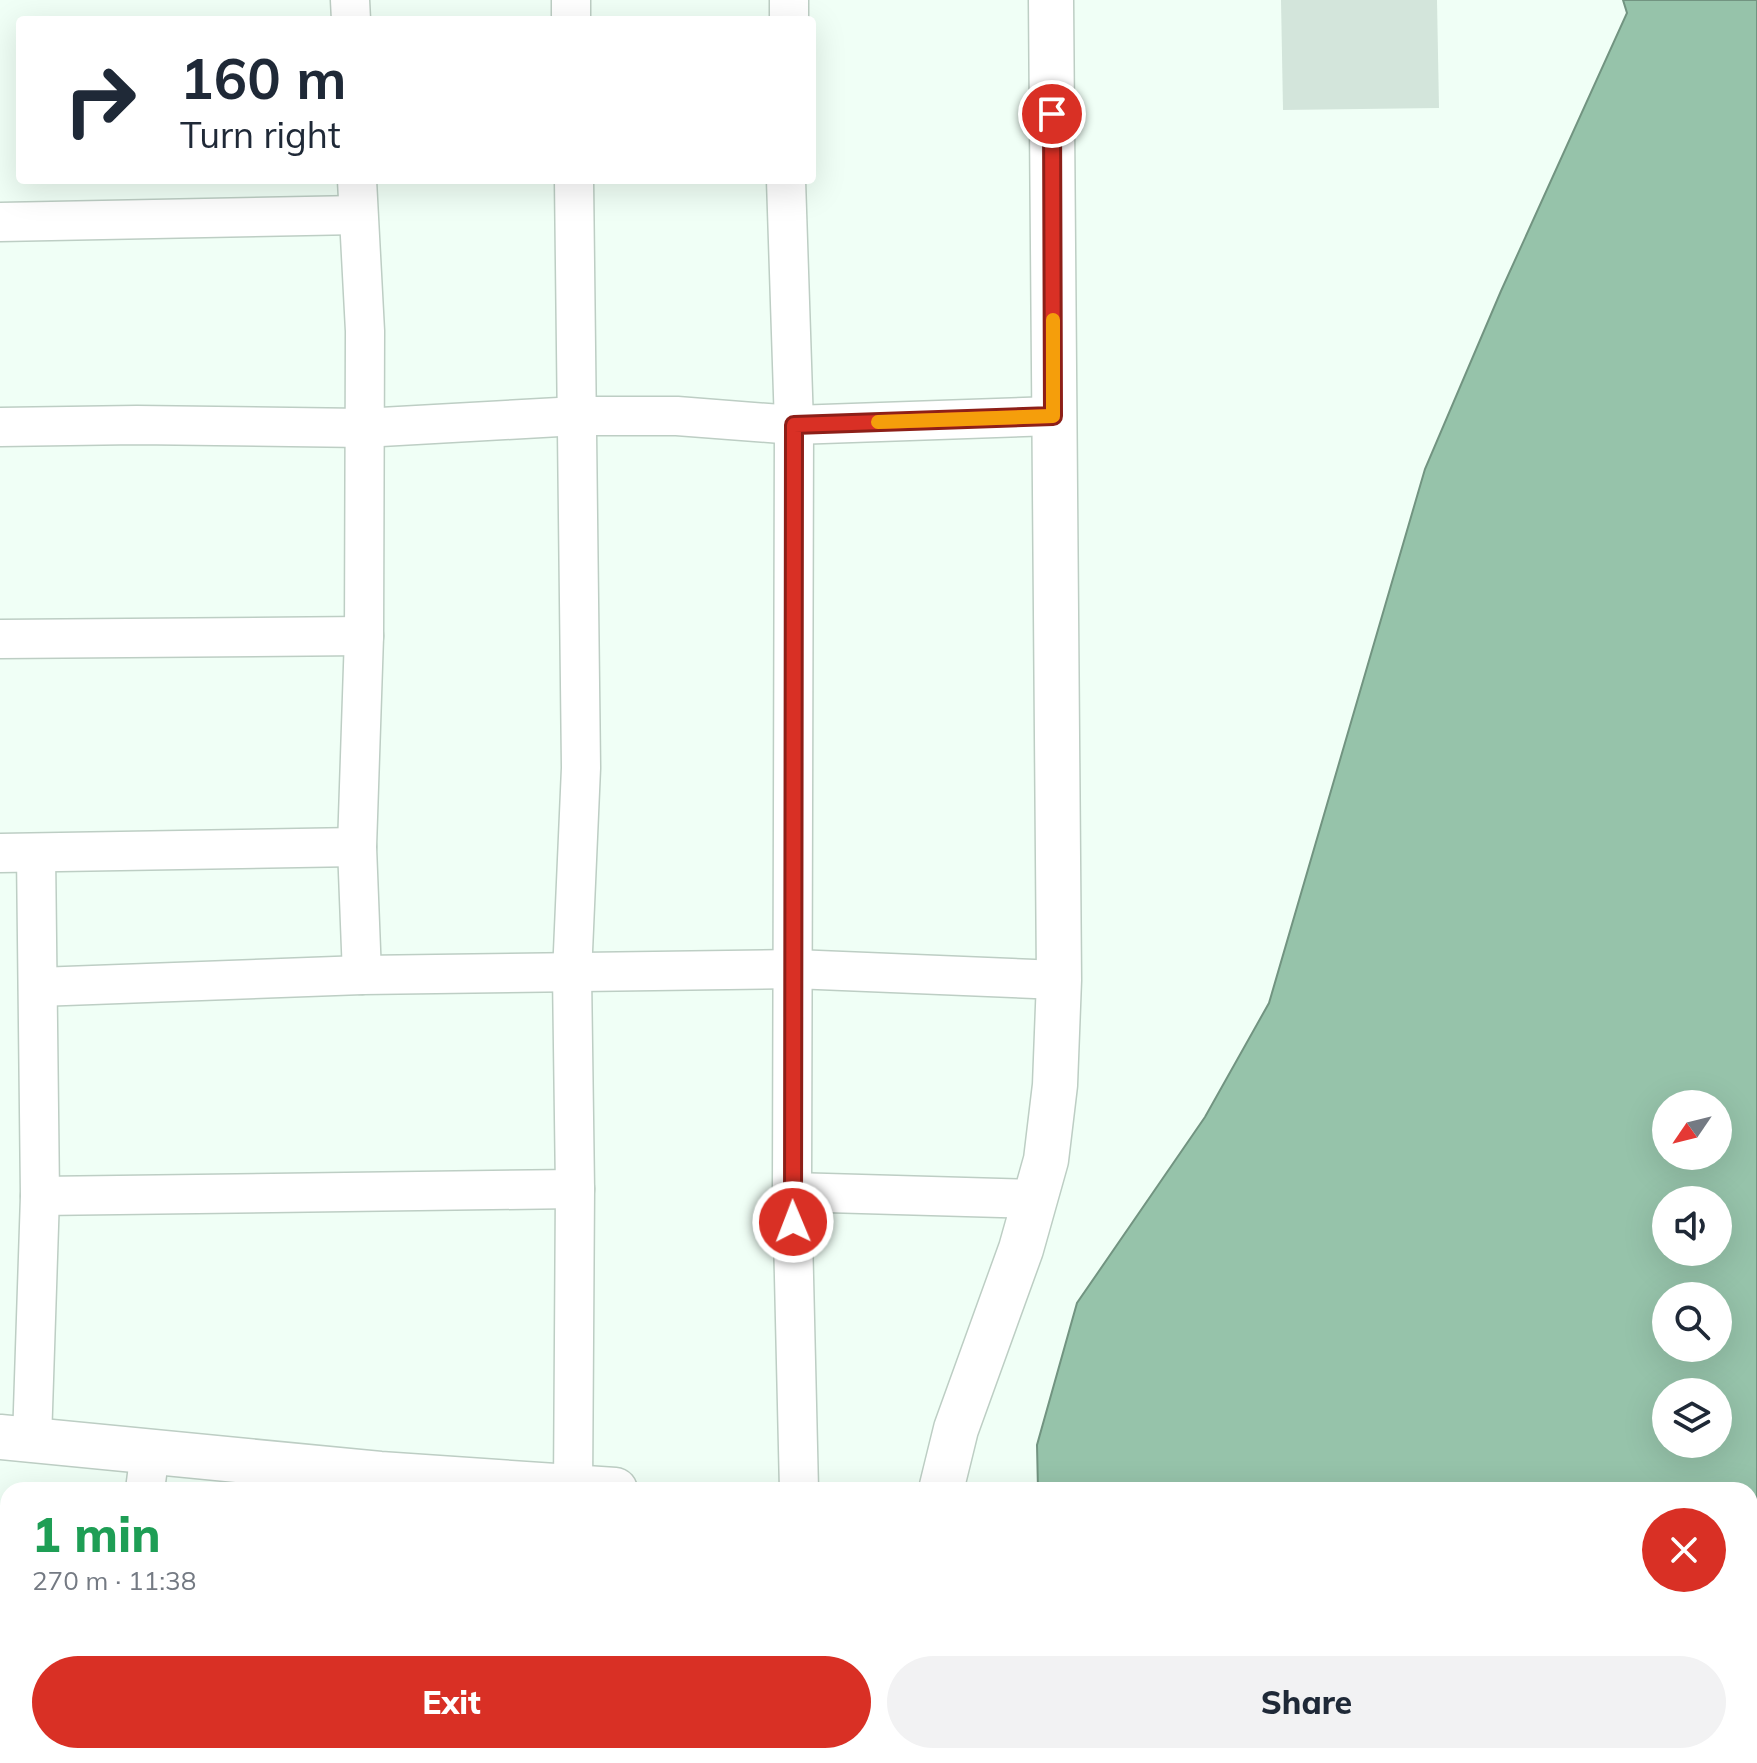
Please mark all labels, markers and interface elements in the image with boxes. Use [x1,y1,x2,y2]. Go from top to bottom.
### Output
text: 160 m [180,43,347,113]
icon: right [48,48,152,152]
pin [1018,80,1086,148]
icon: arrive [1030,92,1074,136]
text: Turn right [180,112,341,157]
north arrow [1652,1090,1732,1170]
map controls [1652,1090,1732,1458]
position arrow [751,1180,835,1264]
button: sound [1652,1186,1732,1266]
button: search [1652,1282,1732,1362]
button: layers [1652,1378,1732,1458]
text: 1 min [32,1504,161,1564]
button: close [1642,1508,1726,1592]
text: 270 m · 11:38 [32,1564,196,1597]
button: Exit [32,1656,871,1748]
button: Share [887,1656,1726,1748]

